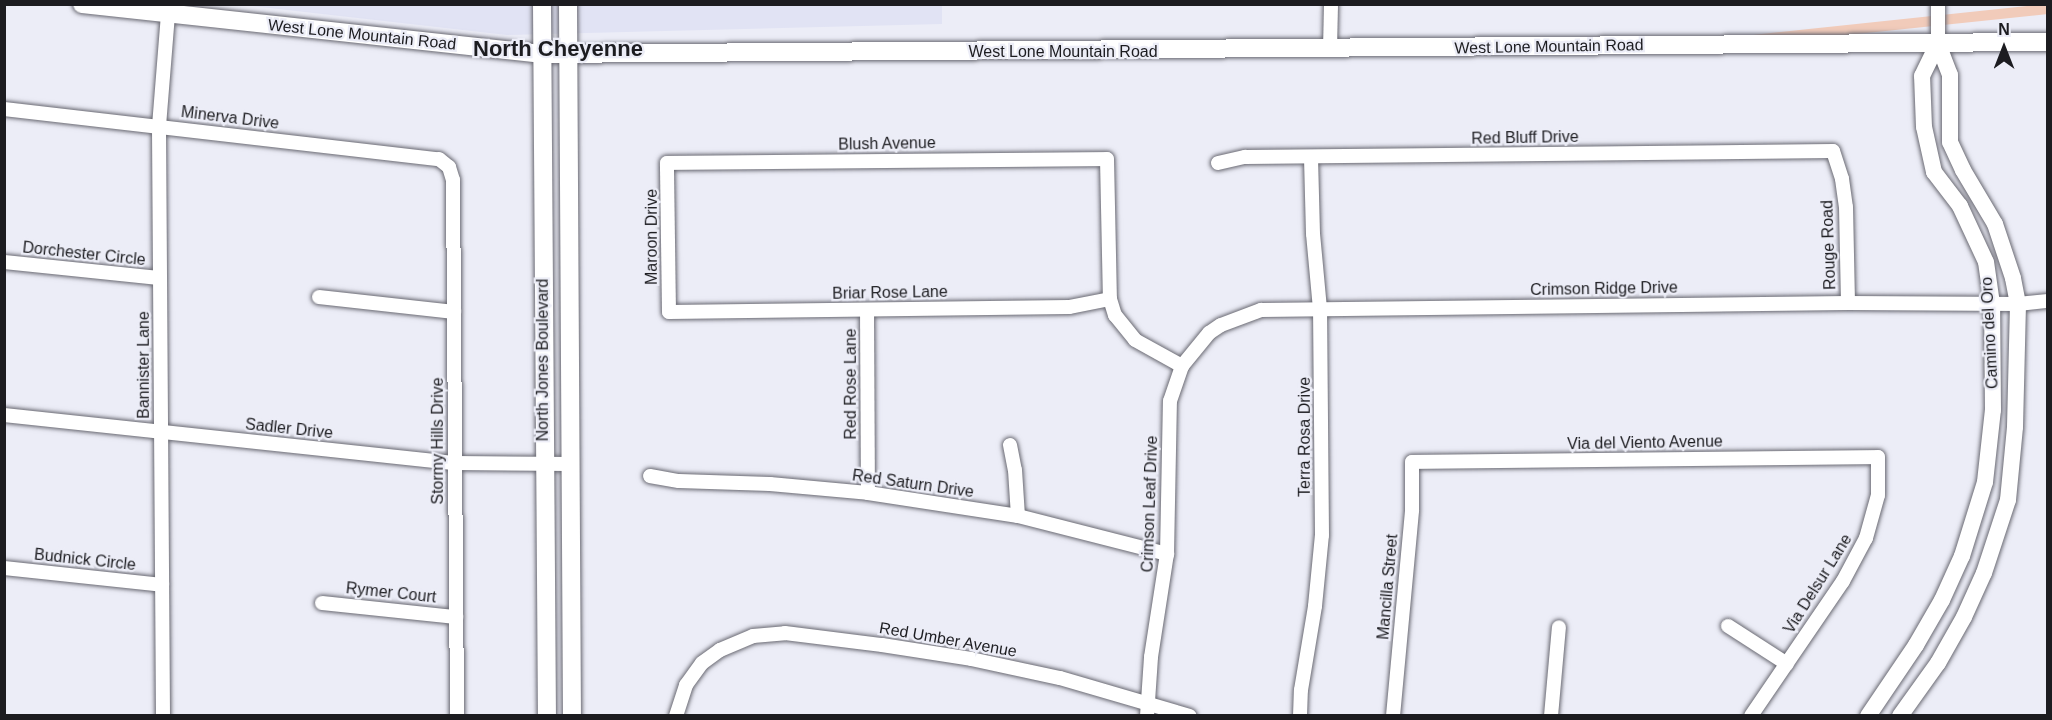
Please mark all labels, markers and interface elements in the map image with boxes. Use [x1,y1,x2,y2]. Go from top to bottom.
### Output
street label: West Lone Mountain Road [267,16,457,54]
north arrow [1974,18,2034,78]
text: N [1998,21,2010,38]
district label: North Cheyenne [473,36,643,62]
street label: West Lone Mountain Road [1454,36,1644,58]
street label: West Lone Mountain Road [968,42,1158,62]
street label: Minerva Drive [180,102,280,134]
street label: Red Bluff Drive [1471,127,1579,149]
street label: Blush Avenue [838,134,936,154]
street label: Maroon Drive [642,189,662,285]
street label: Rouge Road [1818,200,1840,290]
street label: Dorchester Circle [22,238,146,270]
street label: Camino del Oro [1977,277,2003,389]
street label: Crimson Ridge Drive [1530,278,1678,300]
street label: North Jones Boulevard [533,279,553,441]
street label: Briar Rose Lane [832,282,948,304]
street label: Bannister Lane [134,311,154,419]
street label: Red Rose Lane [841,328,861,440]
street label: Stormy Hills Drive [428,377,448,505]
street label: Terra Rosa Drive [1295,377,1315,497]
street label: Sadler Drive [244,415,334,443]
street label: Via del Viento Avenue [1567,432,1723,454]
street label: Crimson Leaf Drive [1138,435,1162,573]
street label: Red Saturn Drive [851,466,975,502]
street label: Via Delsur Lane [1780,531,1856,637]
street label: Mancilla Street [1374,533,1402,641]
street label: Budnick Circle [33,545,137,575]
street label: Rymer Court [345,579,437,607]
street label: Red Umber Avenue [877,618,1019,662]

